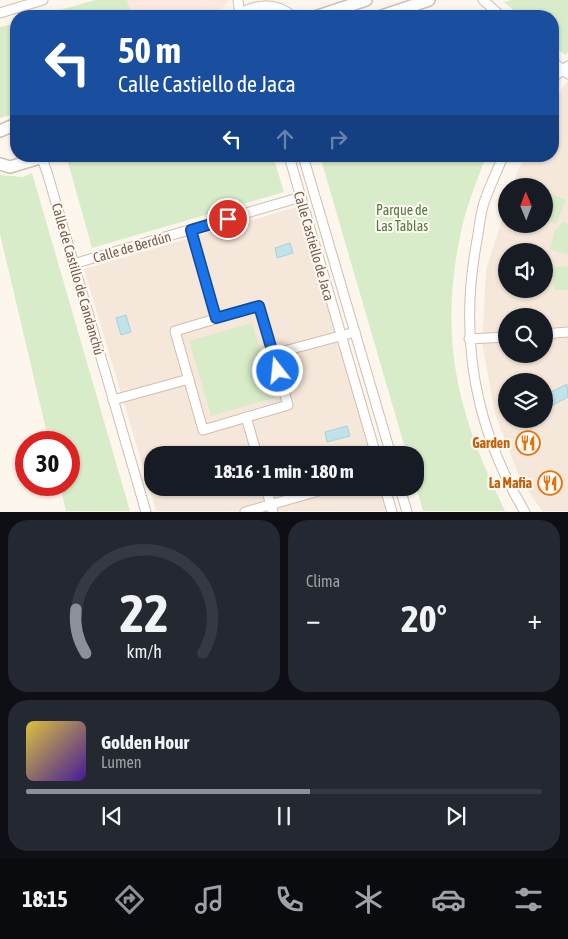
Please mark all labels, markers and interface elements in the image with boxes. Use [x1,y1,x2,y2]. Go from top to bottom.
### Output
icon: left [35,30,100,95]
text: 50 m [118,30,181,70]
text: Calle Castiello de Jaca [118,71,296,97]
icon: left [218,125,246,153]
icon: ahead [271,125,299,153]
icon: right [324,125,352,153]
north arrow [498,178,552,232]
map controls [498,178,553,428]
street label: Calle Castiello de Jaca [291,189,337,303]
pin [207,198,249,240]
street label: Calle de Castillo de Candanchú [49,201,107,357]
park label: Parque de Las Tablas [376,202,428,234]
icon: arrive [214,205,242,233]
street label: Calle de Berdún [91,228,173,266]
button: sound [498,243,553,298]
button: search [498,308,553,363]
position arrow [251,344,303,396]
button: layers [498,373,553,428]
restaurant icon: Garden [515,430,541,456]
speed limit sign: 30 [15,431,80,496]
place label: Garden [472,435,510,451]
text: 18:16 · 1 min · 180 m [214,460,354,482]
restaurant icon: La Mafia [537,470,563,496]
place label: La Mafia [489,475,532,491]
text: Clima [306,572,340,590]
text: 22 [120,583,168,643]
text: 20° [401,597,447,640]
text: − [306,603,321,635]
text: + [527,603,542,635]
text: km/h [126,641,162,662]
text: Golden Hour [101,731,189,753]
text: Lumen [101,753,141,771]
icon: previous [98,802,126,830]
icon: pause [270,802,298,830]
icon: next [442,802,470,830]
icon: directions [112,882,147,917]
icon: music [192,882,227,917]
icon: phone [272,882,307,917]
icon: climate [351,882,386,917]
icon: car [431,882,466,917]
icon: filters [511,882,546,917]
text: 18:15 [22,886,68,912]

